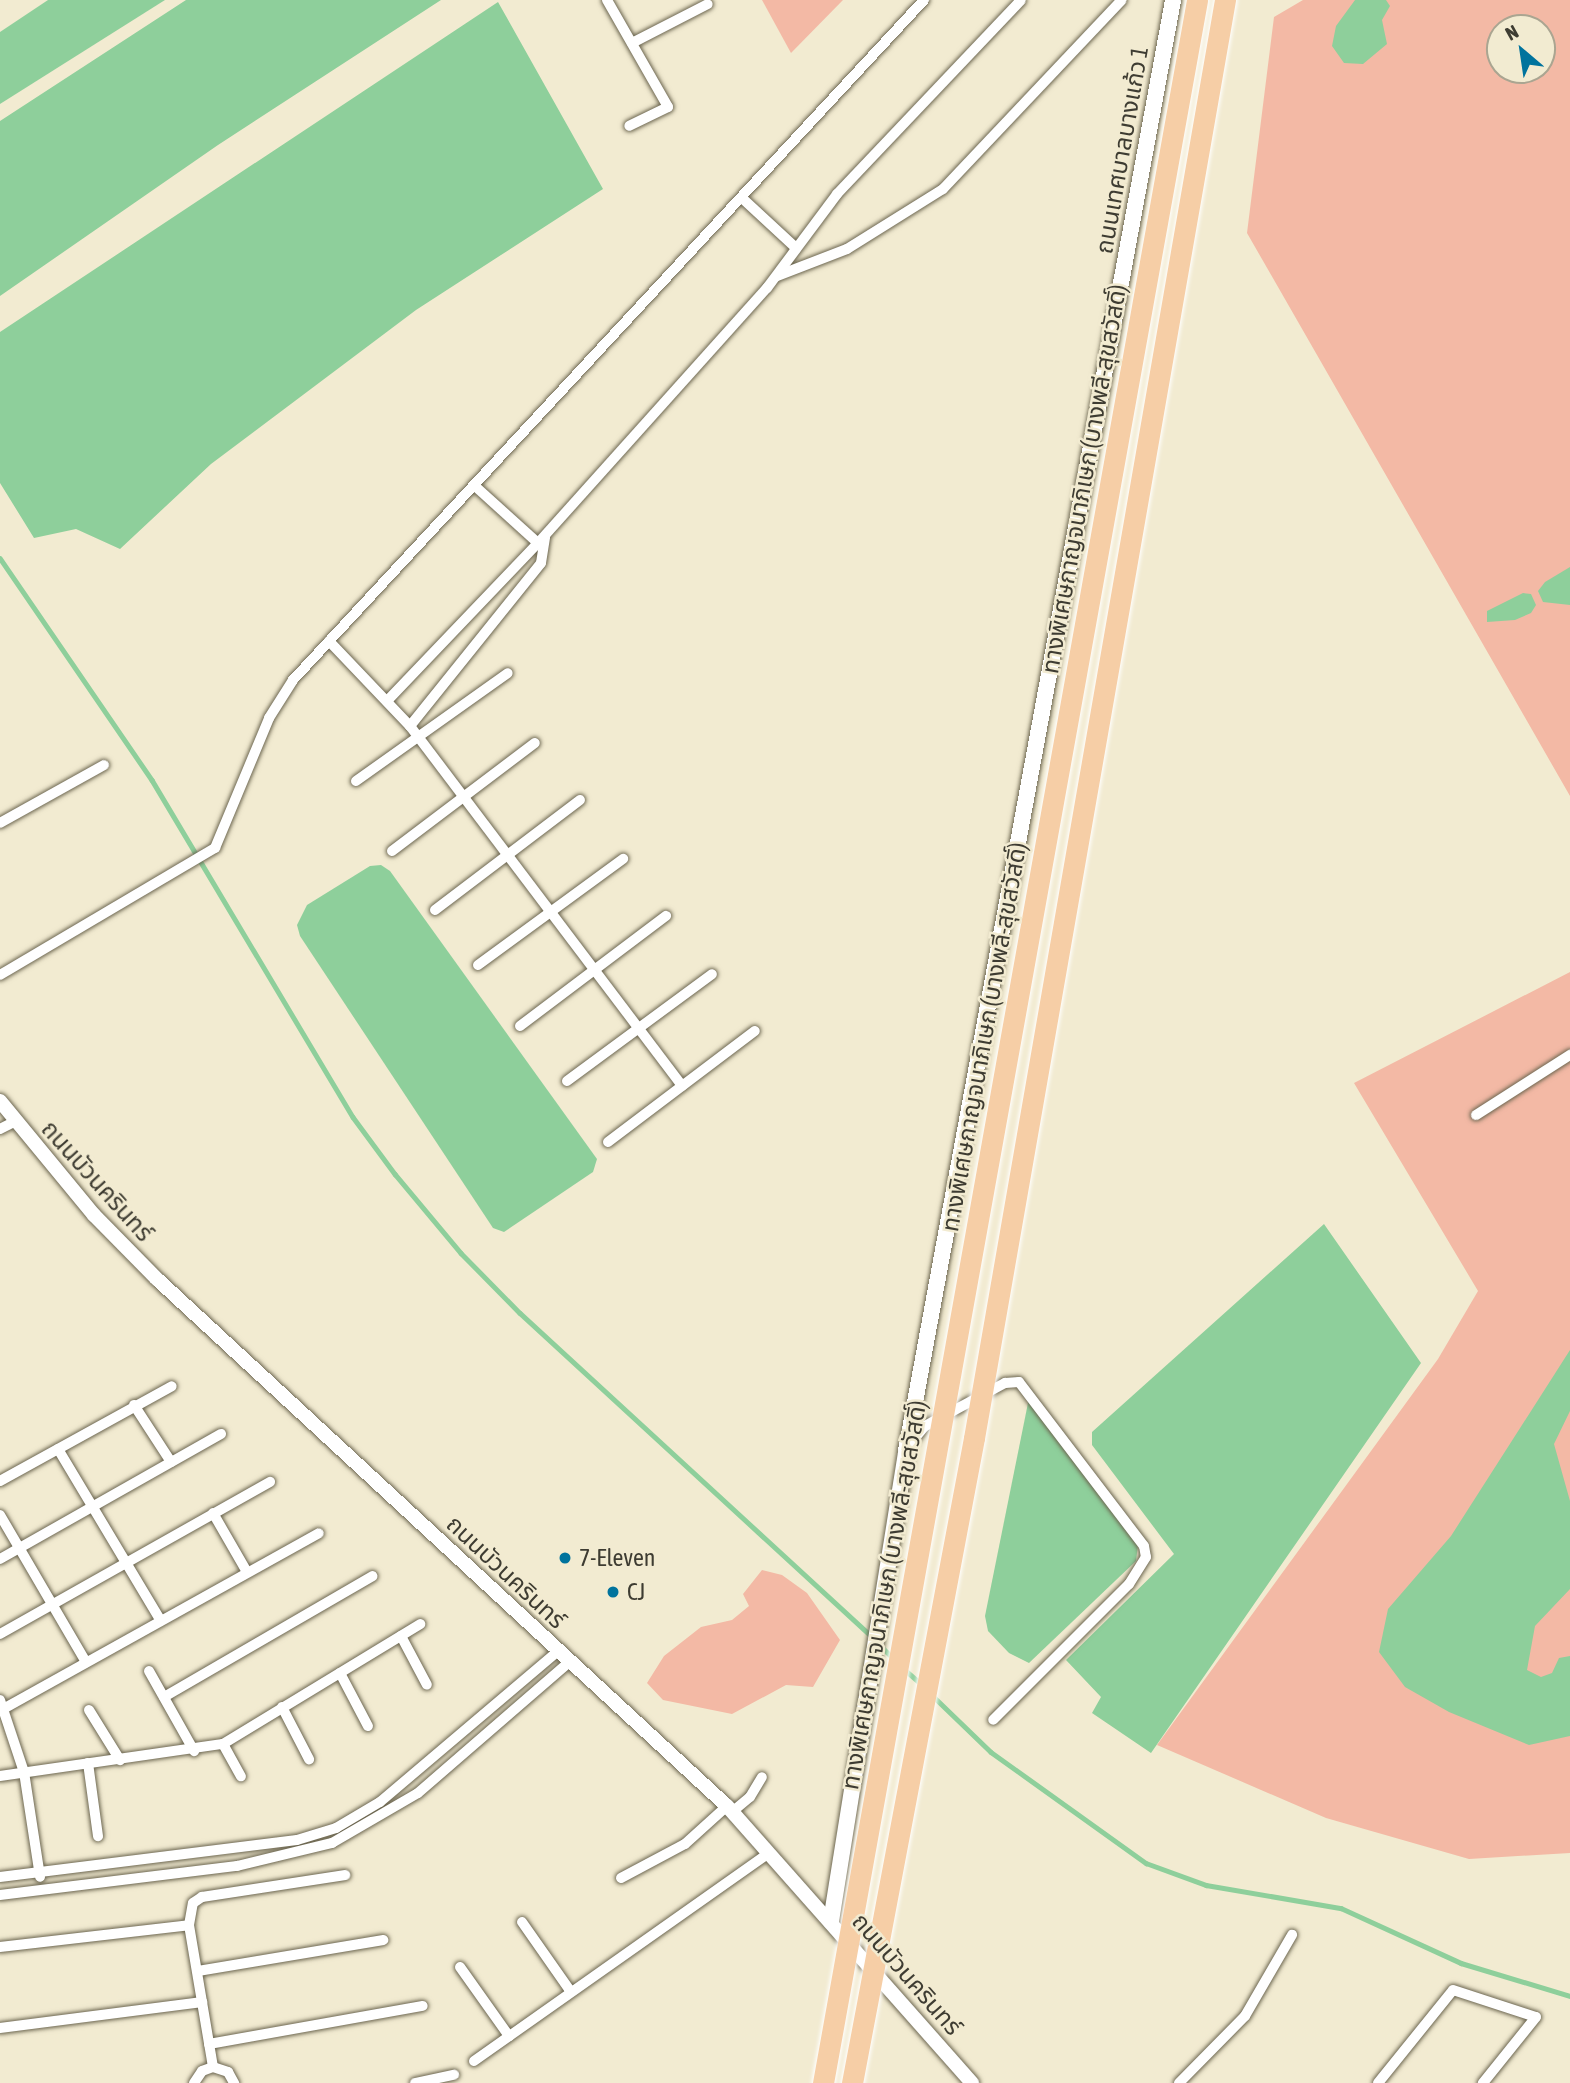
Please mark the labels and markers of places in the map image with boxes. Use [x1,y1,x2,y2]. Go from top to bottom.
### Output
place label: 7-Eleven [579,1544,655,1572]
marker: 7-Eleven [557,1550,573,1566]
place label: CJ [627,1578,645,1606]
marker: CJ [605,1584,621,1600]

